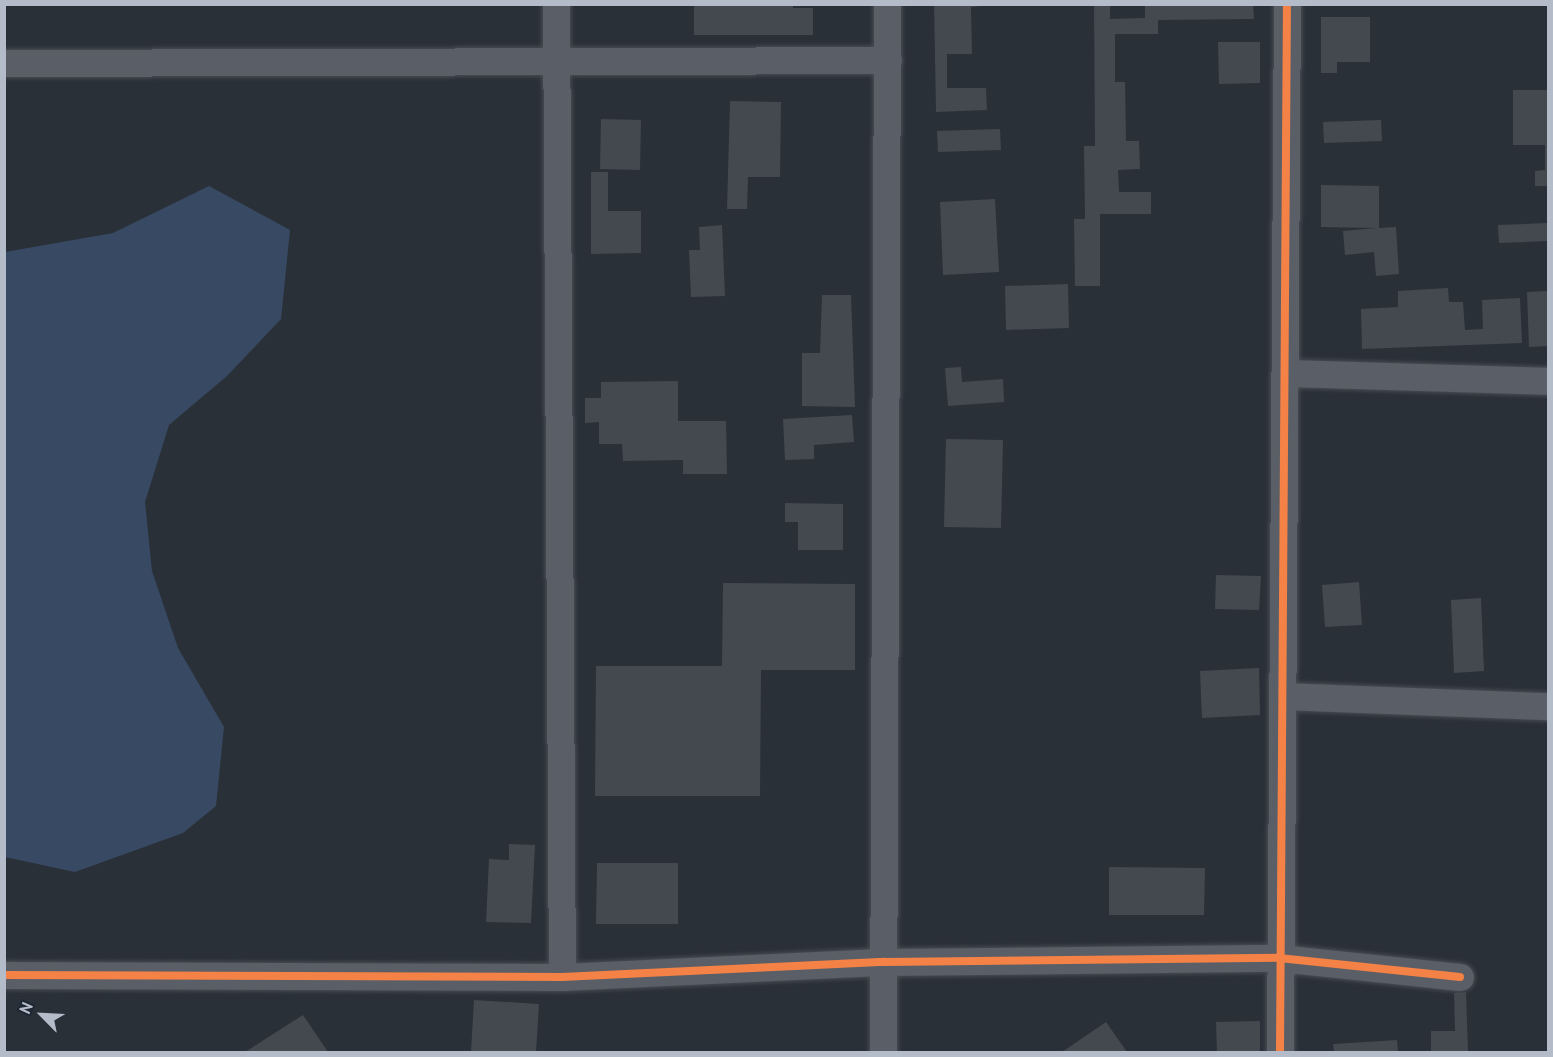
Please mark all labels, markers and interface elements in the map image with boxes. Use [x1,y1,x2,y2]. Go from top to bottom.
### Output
north arrow [12,985,72,1045]
text: N [14,999,37,1017]

